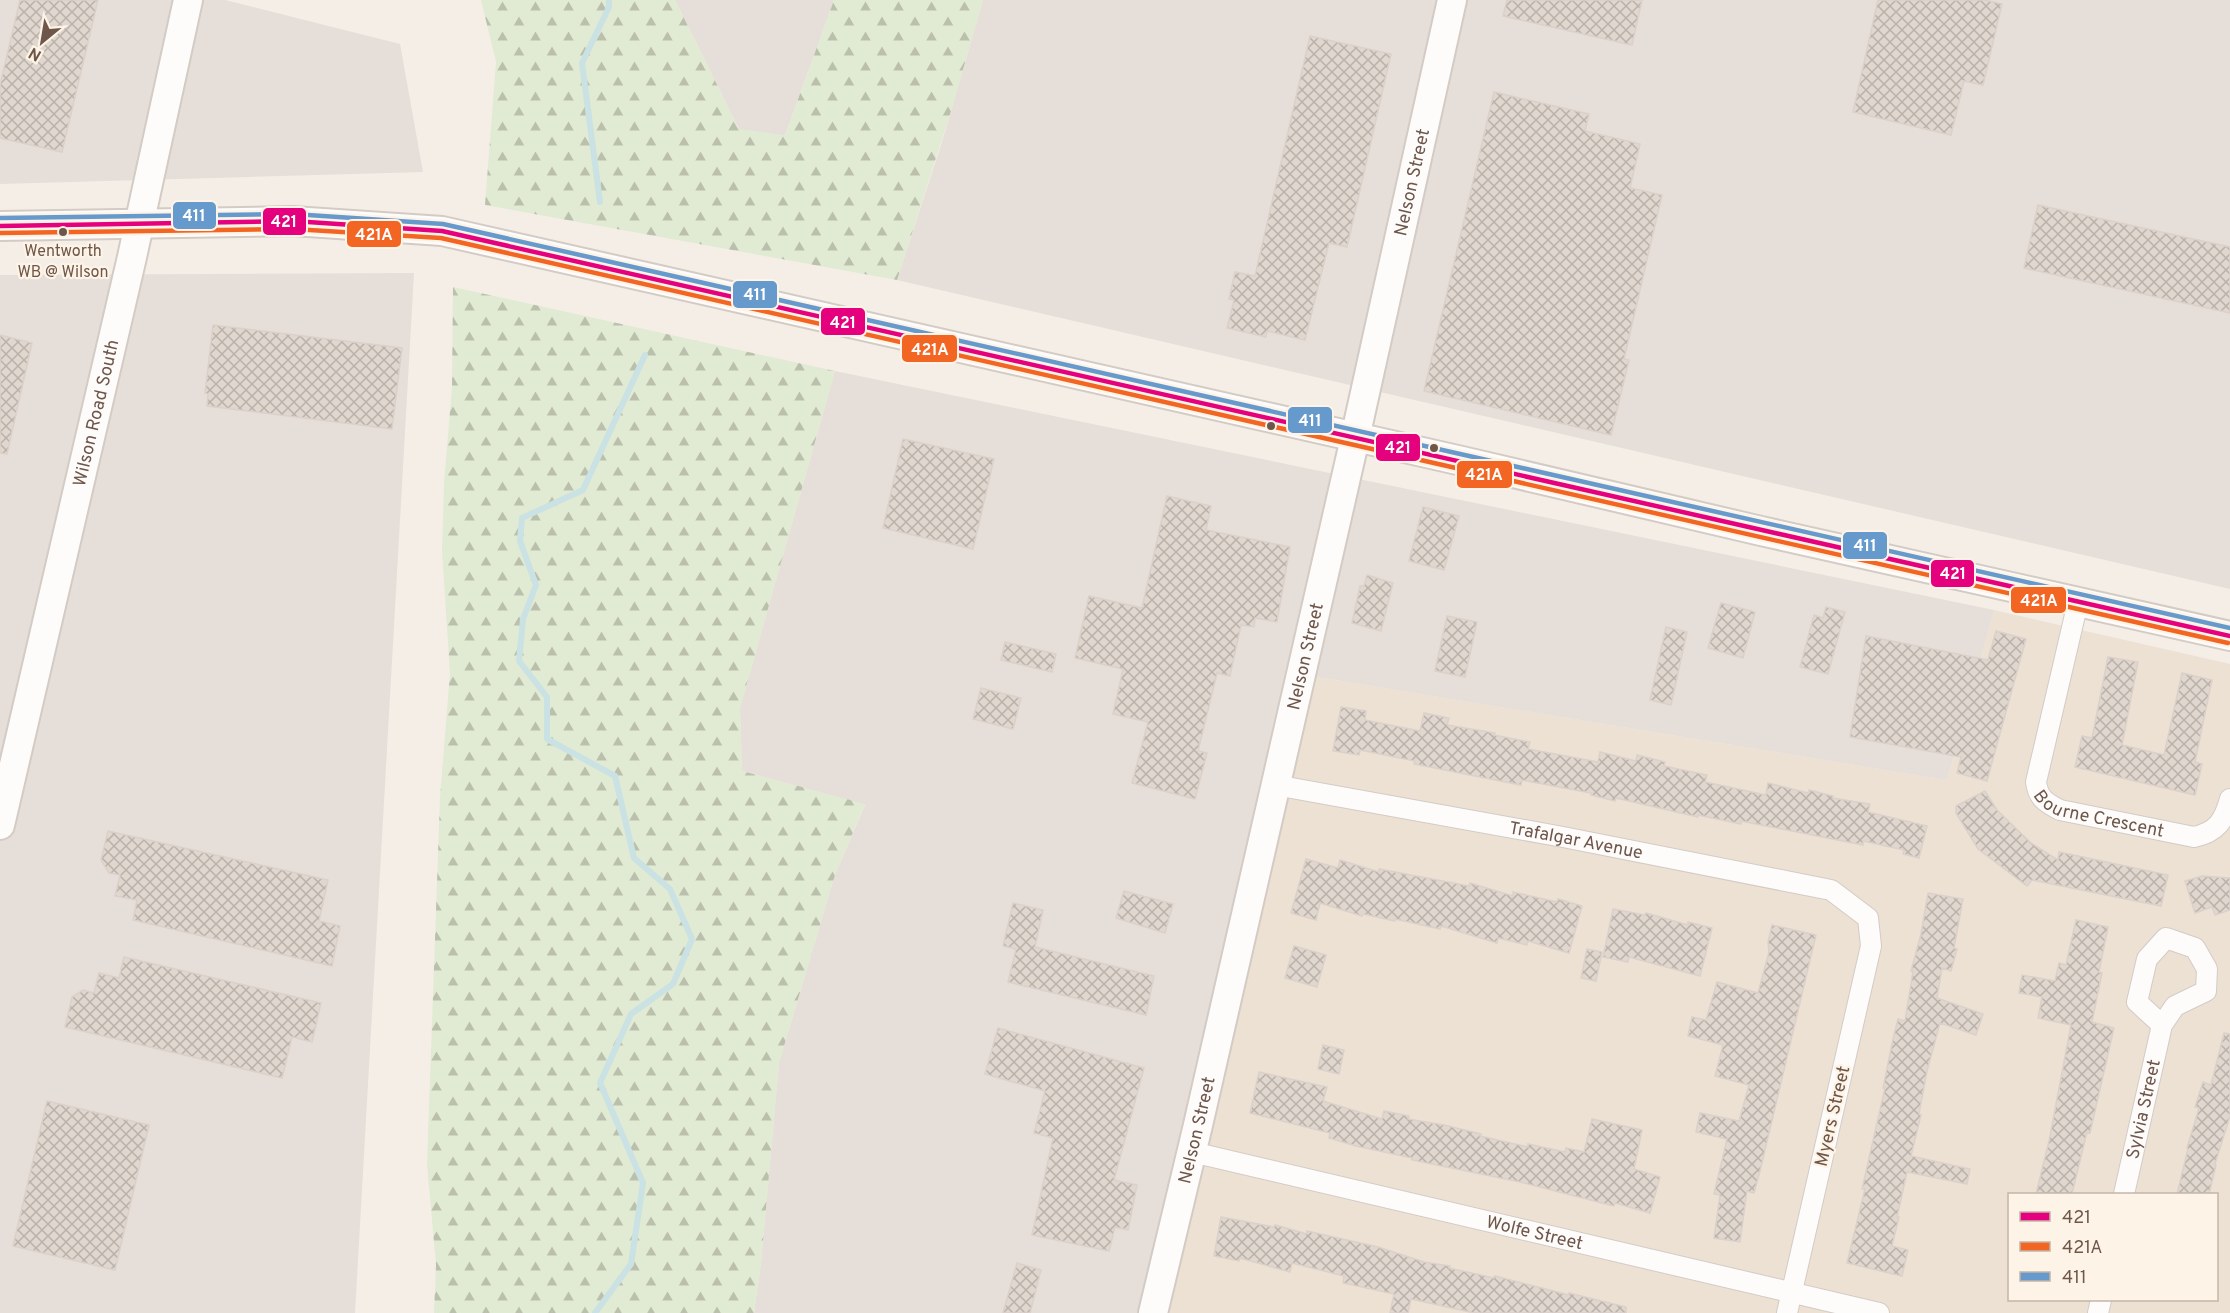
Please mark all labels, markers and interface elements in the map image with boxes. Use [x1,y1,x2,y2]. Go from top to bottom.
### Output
north arrow [12,12,72,72]
text: N [26,42,45,65]
street label: Nelson Street [1390,127,1436,238]
line badge: 411 [172,201,217,230]
text: 411 [182,207,206,227]
line badge: 421 [262,207,307,236]
text: 421 [271,213,297,233]
line badge: 421A [346,220,402,248]
marker: Wentworth WB @ Wilson [57,226,69,238]
text: 421A [355,226,393,246]
place label: Wentworth WB @ Wilson [18,242,108,283]
line badge: 411 [732,280,778,309]
text: 411 [743,286,767,306]
line badge: 421 [820,307,866,336]
text: 421 [830,314,856,334]
line badge: 421A [901,334,958,363]
street label: Wilson Road South [69,338,125,489]
text: 421A [911,341,949,361]
line badge: 411 [1287,406,1333,434]
text: 411 [1298,412,1322,432]
unlabelled marker [1265,420,1277,432]
line badge: 421 [1375,433,1421,462]
text: 421 [1385,439,1411,459]
unlabelled marker [1428,442,1440,454]
line badge: 421A [1456,460,1513,489]
text: 421A [1465,466,1503,486]
line badge: 411 [1842,531,1888,560]
text: 411 [1853,537,1877,557]
line badge: 421 [1930,559,1975,588]
text: 421 [1940,565,1966,585]
line badge: 421A [2010,586,2067,614]
text: 421A [2020,592,2058,612]
street label: Nelson Street [1283,601,1330,713]
street label: Bourne Crescent [2027,786,2166,844]
street label: Trafalgar Avenue [1507,817,1645,866]
street label: Sylvia Street [2122,1057,2167,1162]
street label: Myers Street [1811,1064,1856,1169]
street label: Nelson Street [1174,1075,1222,1186]
legend [2008,1193,2218,1301]
text: 421 [2062,1207,2091,1230]
street label: Wolfe Street [1484,1211,1585,1256]
text: 421A [2062,1237,2103,1260]
text: 411 [2062,1267,2087,1290]

